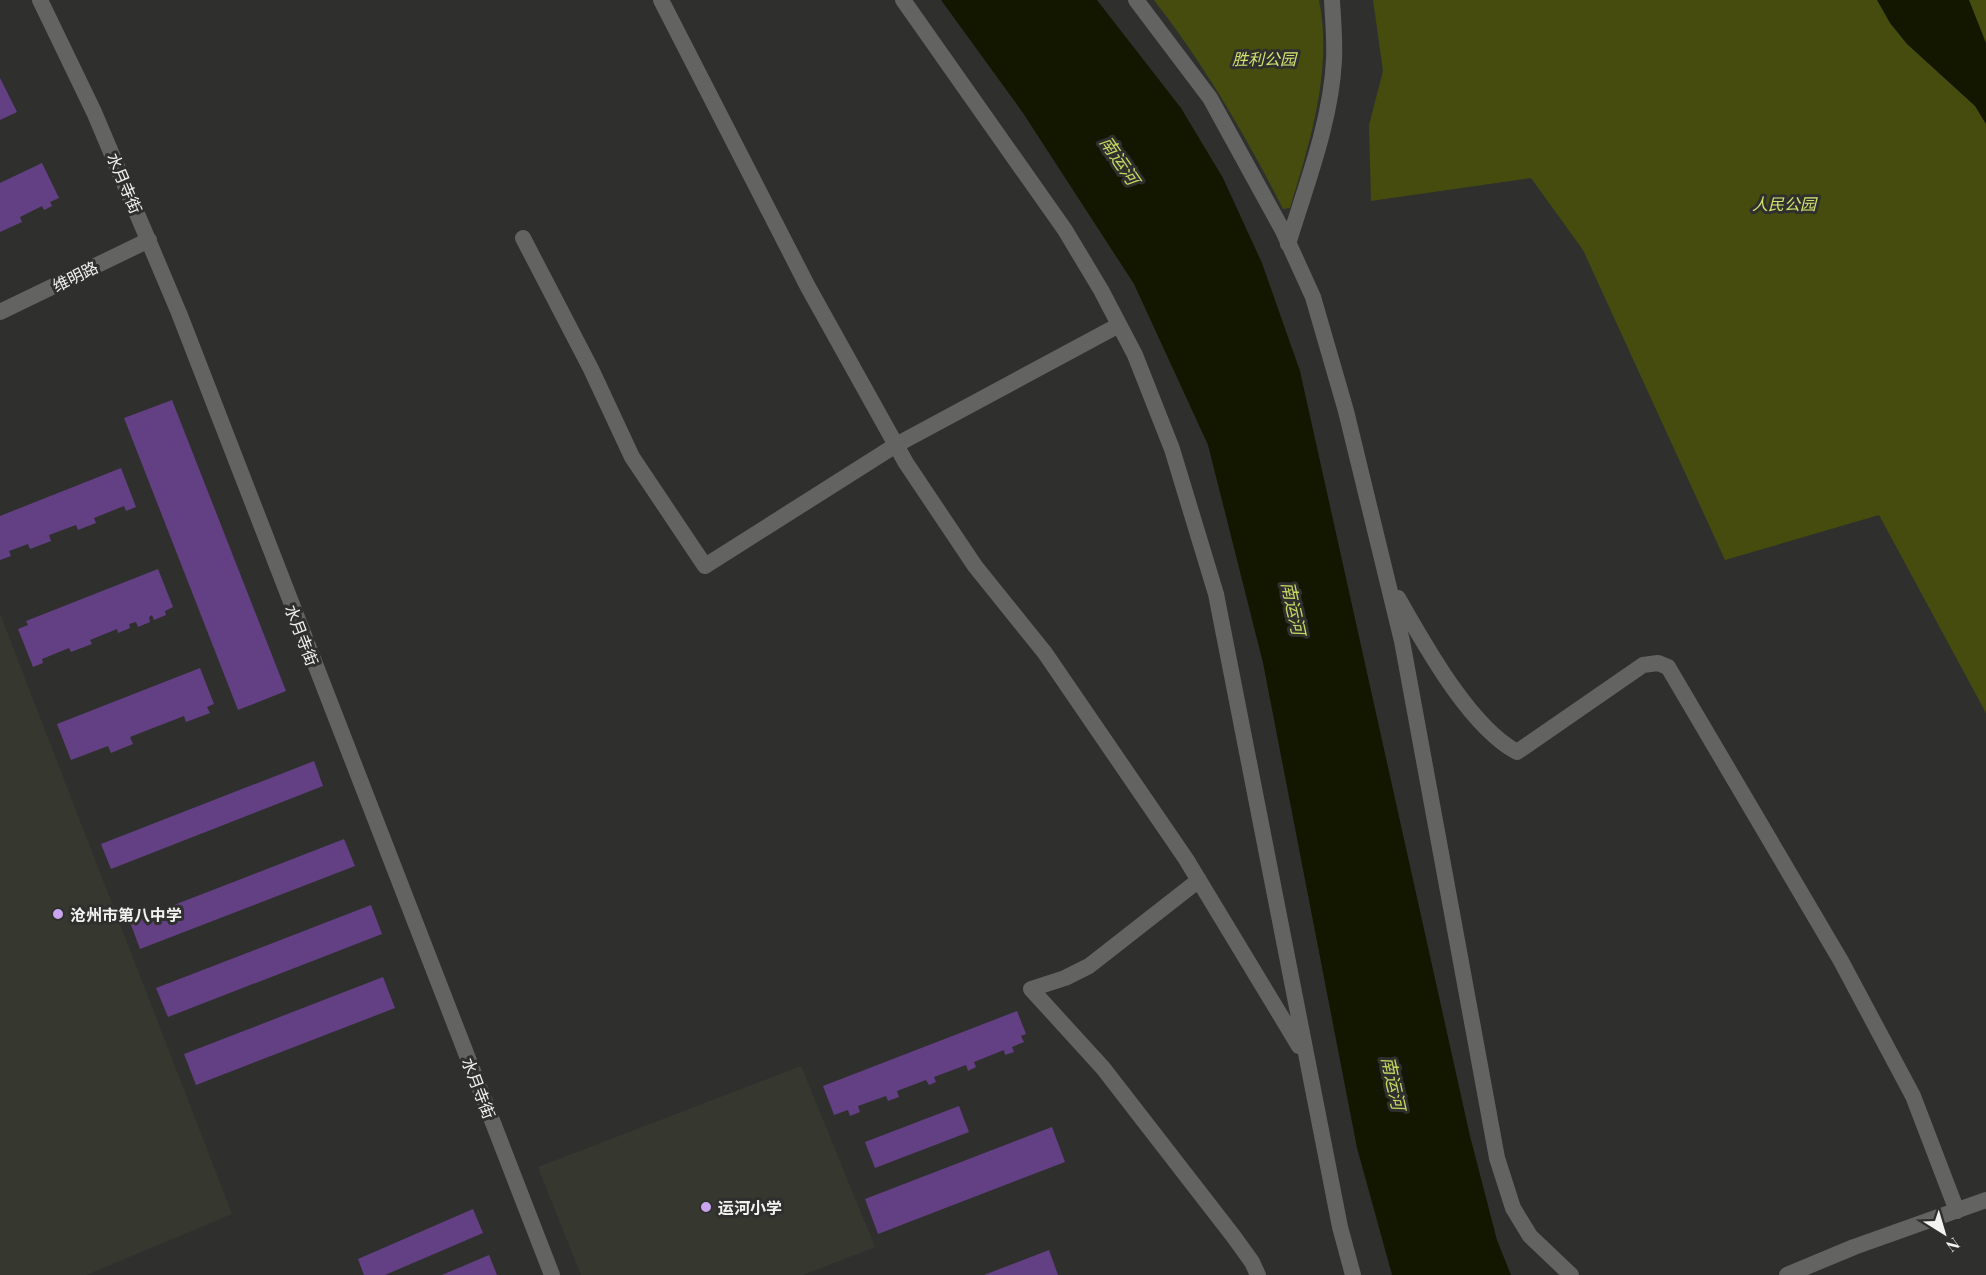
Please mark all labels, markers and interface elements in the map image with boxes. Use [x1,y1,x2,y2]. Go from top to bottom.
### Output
park label: 胜利公园 [1232,48,1298,69]
water label: 南运河 [1095,131,1147,192]
street label: 水月寺街 [103,149,147,217]
park label: 人民公园 [1752,193,1818,214]
street label: 维明路 [49,256,101,296]
water label: 南运河 [1277,579,1312,640]
street label: 水月寺街 [281,601,323,669]
place label: 沧州市第八中学 [70,904,182,925]
marker: 沧州市第八中学 [51,907,65,921]
street label: 水月寺街 [458,1054,500,1122]
water label: 南运河 [1377,1054,1412,1115]
place label: 运河小学 [718,1197,782,1218]
marker: 运河小学 [699,1200,713,1214]
north arrow [1914,1203,1974,1263]
text: N [1942,1234,1964,1258]

